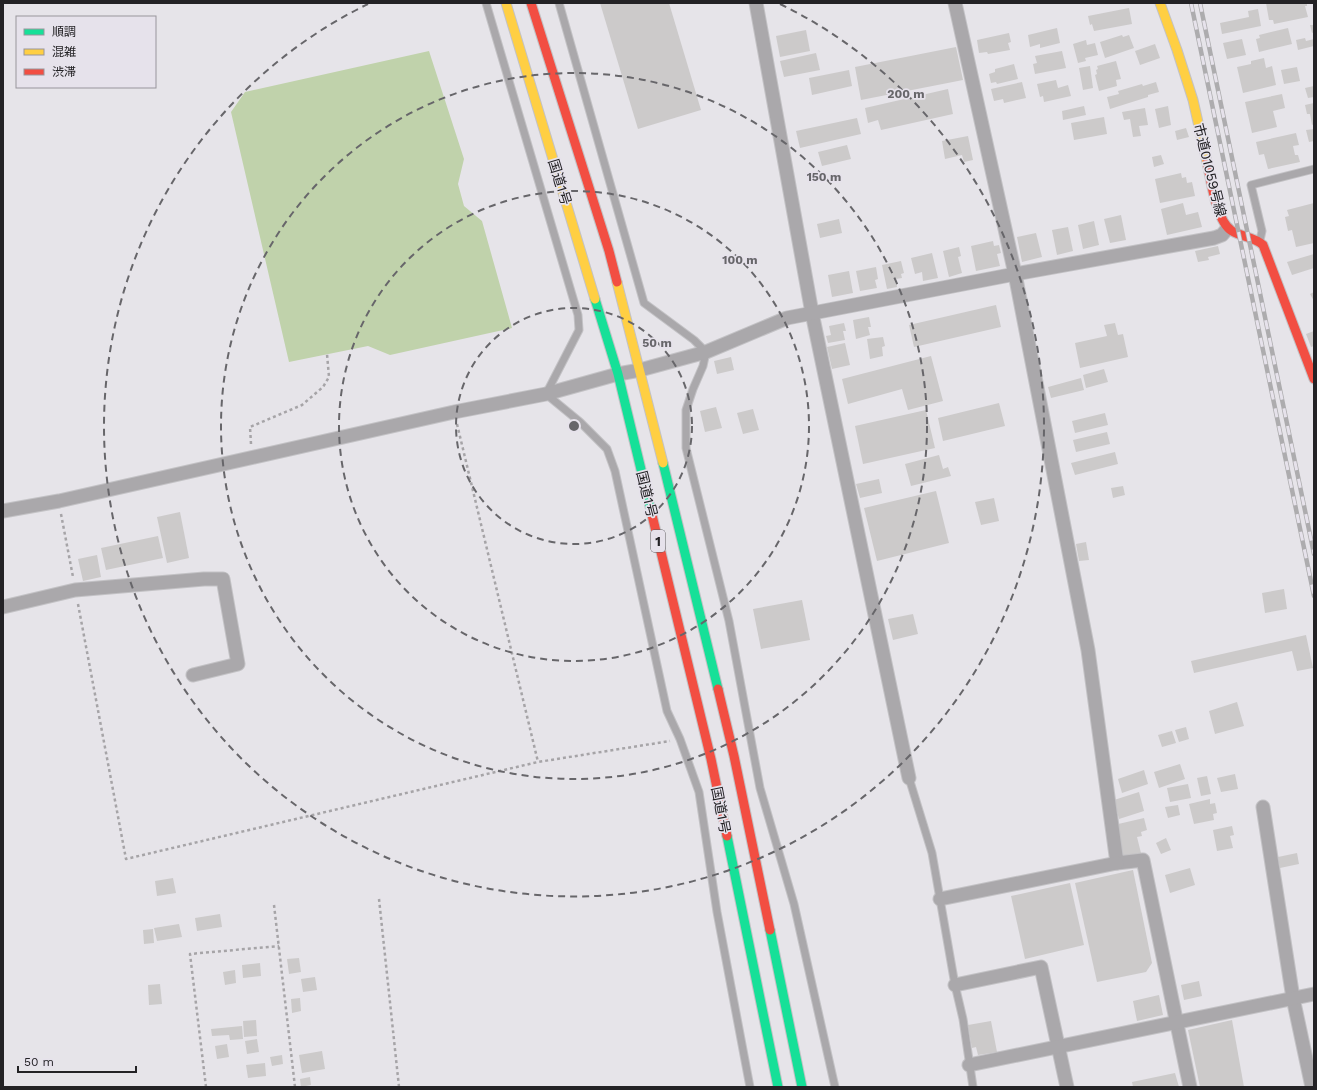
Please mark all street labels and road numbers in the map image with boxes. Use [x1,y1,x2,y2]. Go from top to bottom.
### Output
street label: 市道01059号線 [1191,122,1229,218]
street label: 国道1号 [545,157,575,207]
street label: 国道1号 [633,469,661,519]
road number: 1 [651,530,665,552]
street label: 国道1号 [709,785,733,835]

